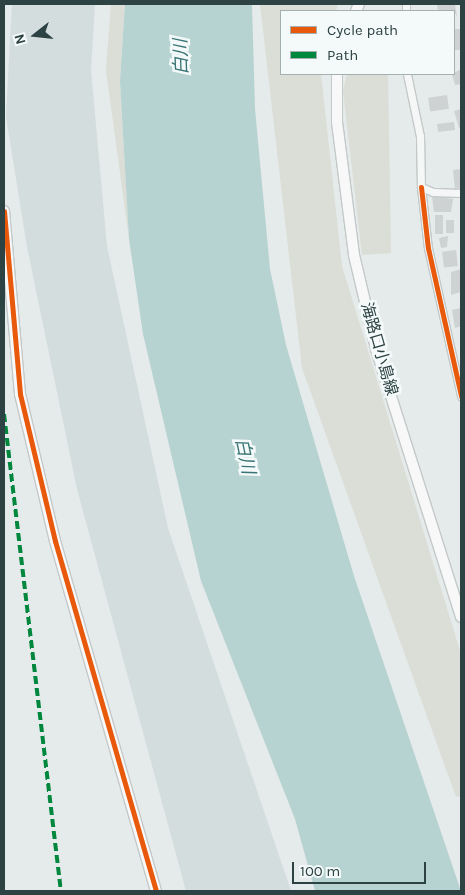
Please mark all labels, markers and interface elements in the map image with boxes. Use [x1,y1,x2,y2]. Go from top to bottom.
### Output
north arrow [10,10,60,60]
legend [280,10,455,75]
text: Cycle path [327,21,398,39]
text: N [11,32,30,46]
water label: 白川 [170,39,192,75]
text: Path [327,46,358,64]
street label: 海路口小島線 [357,300,401,398]
water label: 白川 [231,436,259,476]
scale bar [295,852,429,884]
text: 100 m [300,862,340,880]

